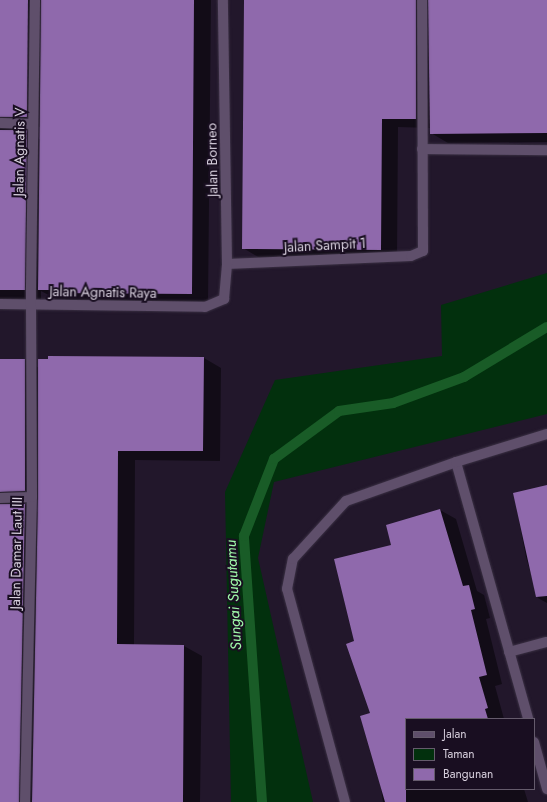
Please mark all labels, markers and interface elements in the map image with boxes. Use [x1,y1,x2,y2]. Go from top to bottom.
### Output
street label: Jalan Agnatis V [10,107,28,197]
street label: Jalan Borneo [203,123,221,197]
street label: Jalan Sampit 1 [283,234,367,256]
street label: Jalan Agnatis Raya [49,283,157,301]
street label: Jalan Damar Laut III [7,496,25,610]
water label: Sungai Sugutamu [222,539,246,651]
legend [405,718,535,790]
text: Jalan [443,725,466,743]
text: Taman [443,745,475,763]
text: Bangunan [443,765,493,783]

